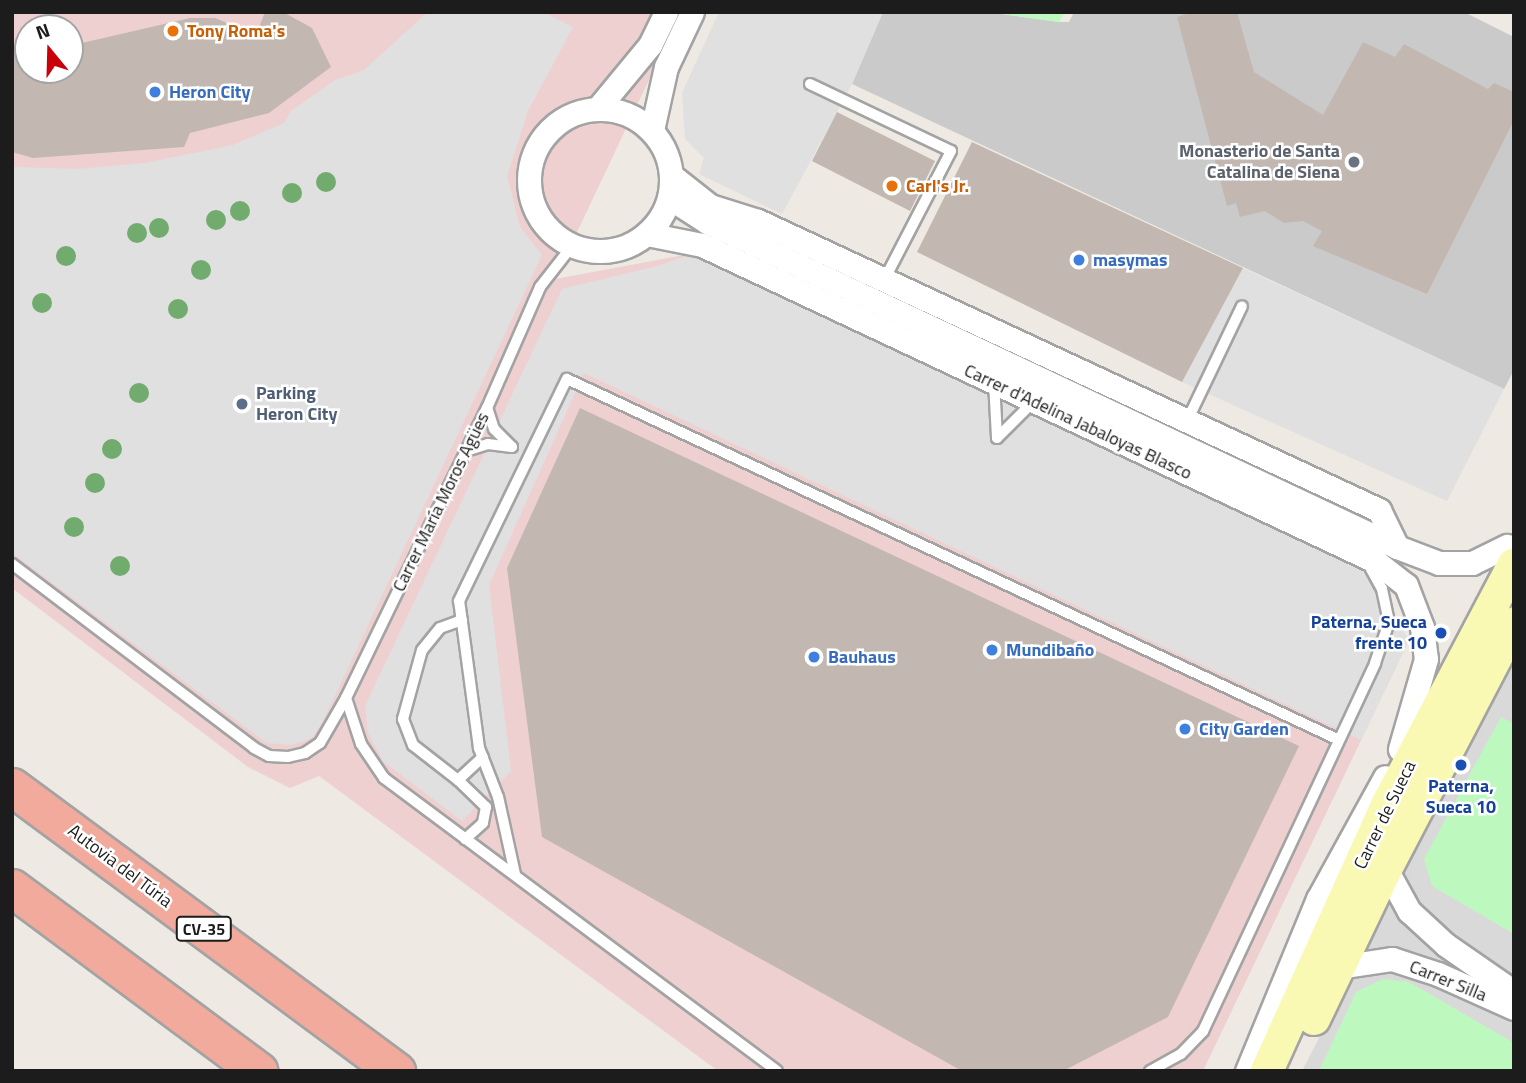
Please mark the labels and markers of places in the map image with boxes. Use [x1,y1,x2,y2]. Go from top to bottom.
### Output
place label: Tony Roma's [187,20,285,42]
marker: Tony Roma's [165,23,181,39]
place label: Heron City [169,81,250,103]
marker: Heron City [147,84,163,100]
place label: Monasterio de Santa Catalina de Siena [1179,141,1340,184]
marker: Monasterio de Santa Catalina de Siena [1346,154,1362,170]
place label: Carl's Jr. [906,175,969,197]
marker: Carl's Jr. [884,178,900,194]
place label: masymas [1093,249,1167,271]
marker: masymas [1071,252,1087,268]
place label: Parking Heron City [256,383,337,426]
marker: Parking Heron City [234,396,250,412]
place label: Paterna, Sueca frente 10 [1311,612,1427,654]
marker: Paterna, Sueca frente 10 [1433,625,1449,641]
place label: Mundibaño [1006,639,1094,661]
marker: Mundibaño [984,642,1000,658]
place label: Bauhaus [828,646,896,668]
marker: Bauhaus [806,649,822,665]
place label: City Garden [1199,718,1289,740]
marker: City Garden [1177,721,1193,737]
marker: Paterna, Sueca 10 [1453,757,1469,773]
place label: Paterna, Sueca 10 [1426,776,1496,818]

